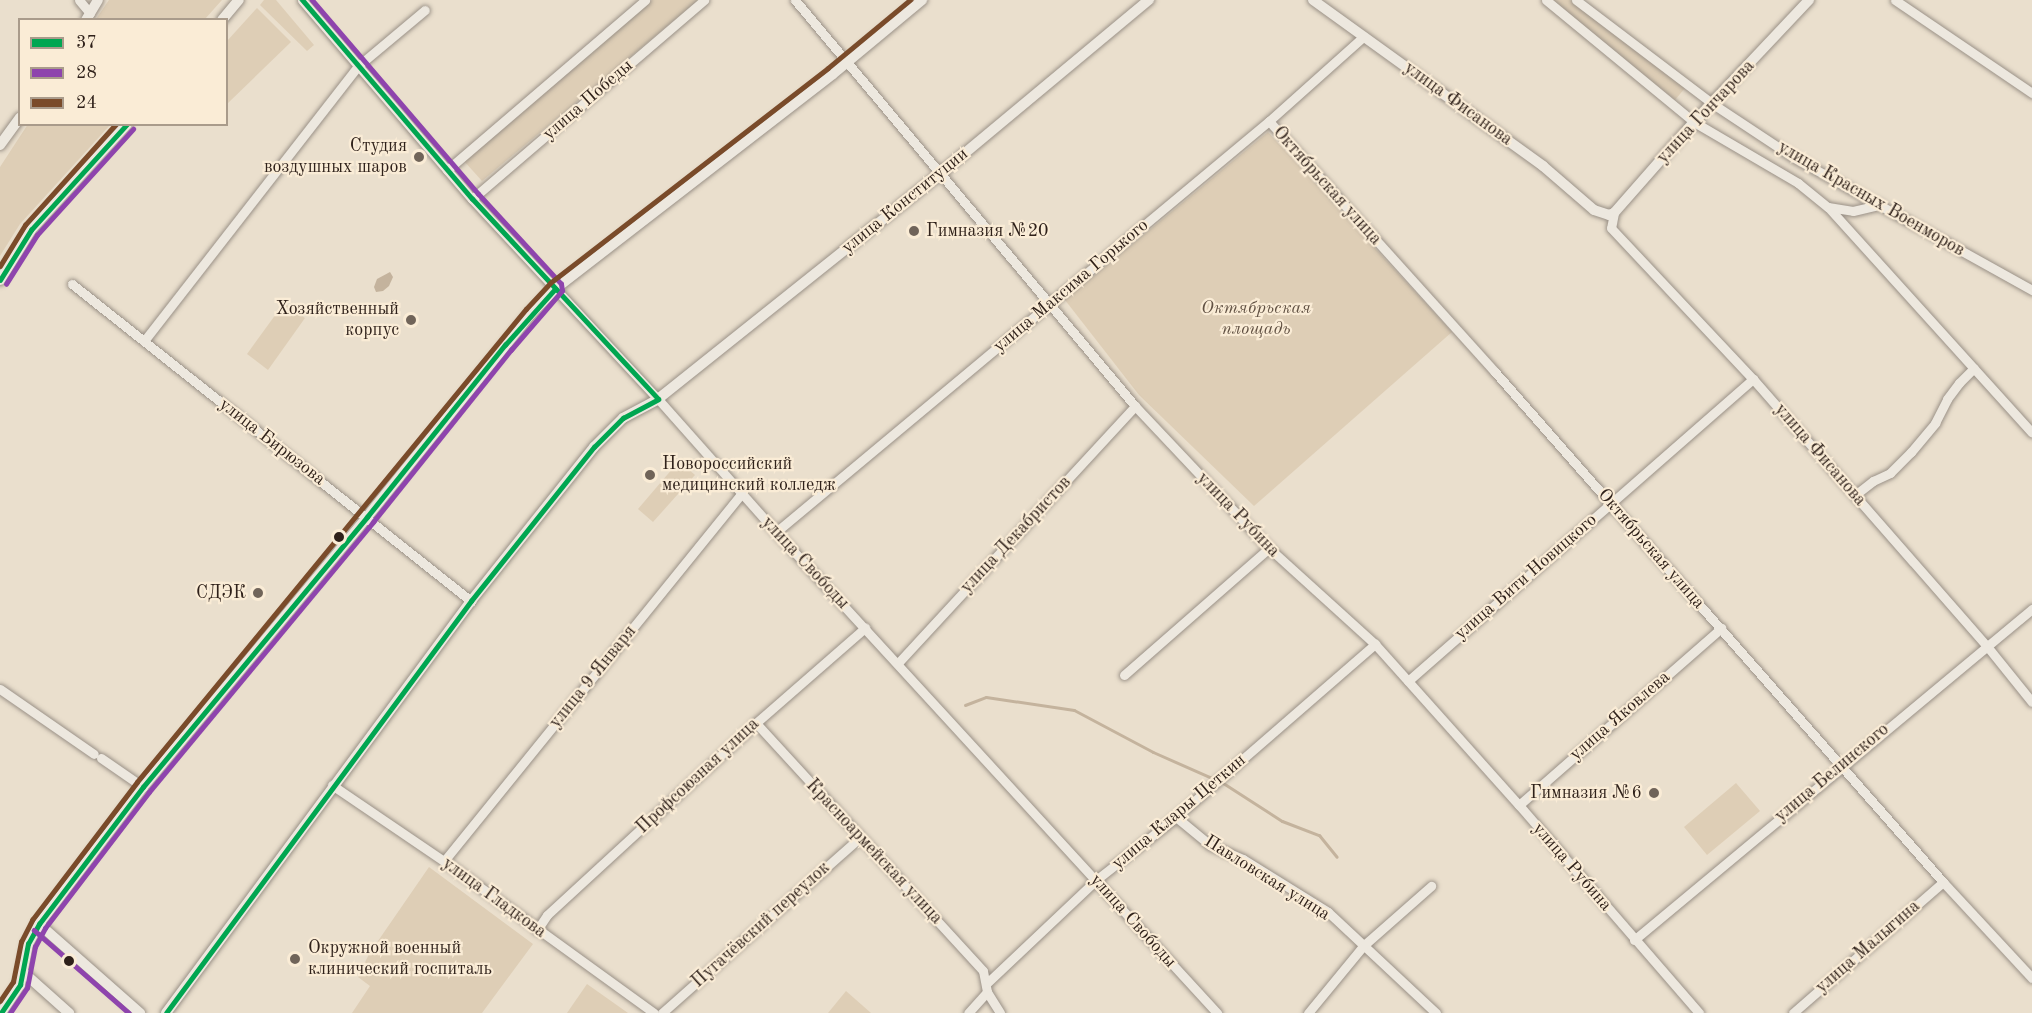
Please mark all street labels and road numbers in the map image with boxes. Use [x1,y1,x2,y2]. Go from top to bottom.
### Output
street label: улица Победы [539,55,637,145]
street label: улица Гончарова [1652,56,1760,168]
street label: улица Фисанова [1399,57,1517,151]
street label: Октябрьская улица [1268,122,1386,250]
street label: улица Красных Военморов [1774,137,1968,261]
street label: улица Конституции [837,143,973,259]
street label: улица Максима Горького [989,215,1153,357]
street label: улица Бирюзова [215,394,329,490]
street label: улица Фисанова [1770,399,1870,511]
street label: улица Рубина [1192,468,1284,562]
street label: улица Декабристов [956,472,1076,598]
street label: Октябрьская улица [1593,484,1709,614]
street label: улица Вити Новицкого [1450,509,1602,645]
street label: улица Свободы [757,512,853,614]
street label: улица 9 Января [545,621,641,733]
street label: улица Яковлева [1565,666,1675,766]
street label: Профсоюзная улица [632,713,764,839]
street label: улица Белинского [1771,719,1893,827]
street label: улица Клары Цеткин [1108,750,1250,874]
street label: Красноармейская улица [801,775,947,929]
street label: улица Рубина [1528,818,1616,916]
street label: Павловская улица [1200,831,1334,925]
street label: улица Гладкова [438,853,550,943]
street label: Пугачёвский переулок [687,857,835,993]
street label: улица Свободы [1085,870,1181,972]
street label: улица Малыгина [1811,896,1925,998]

